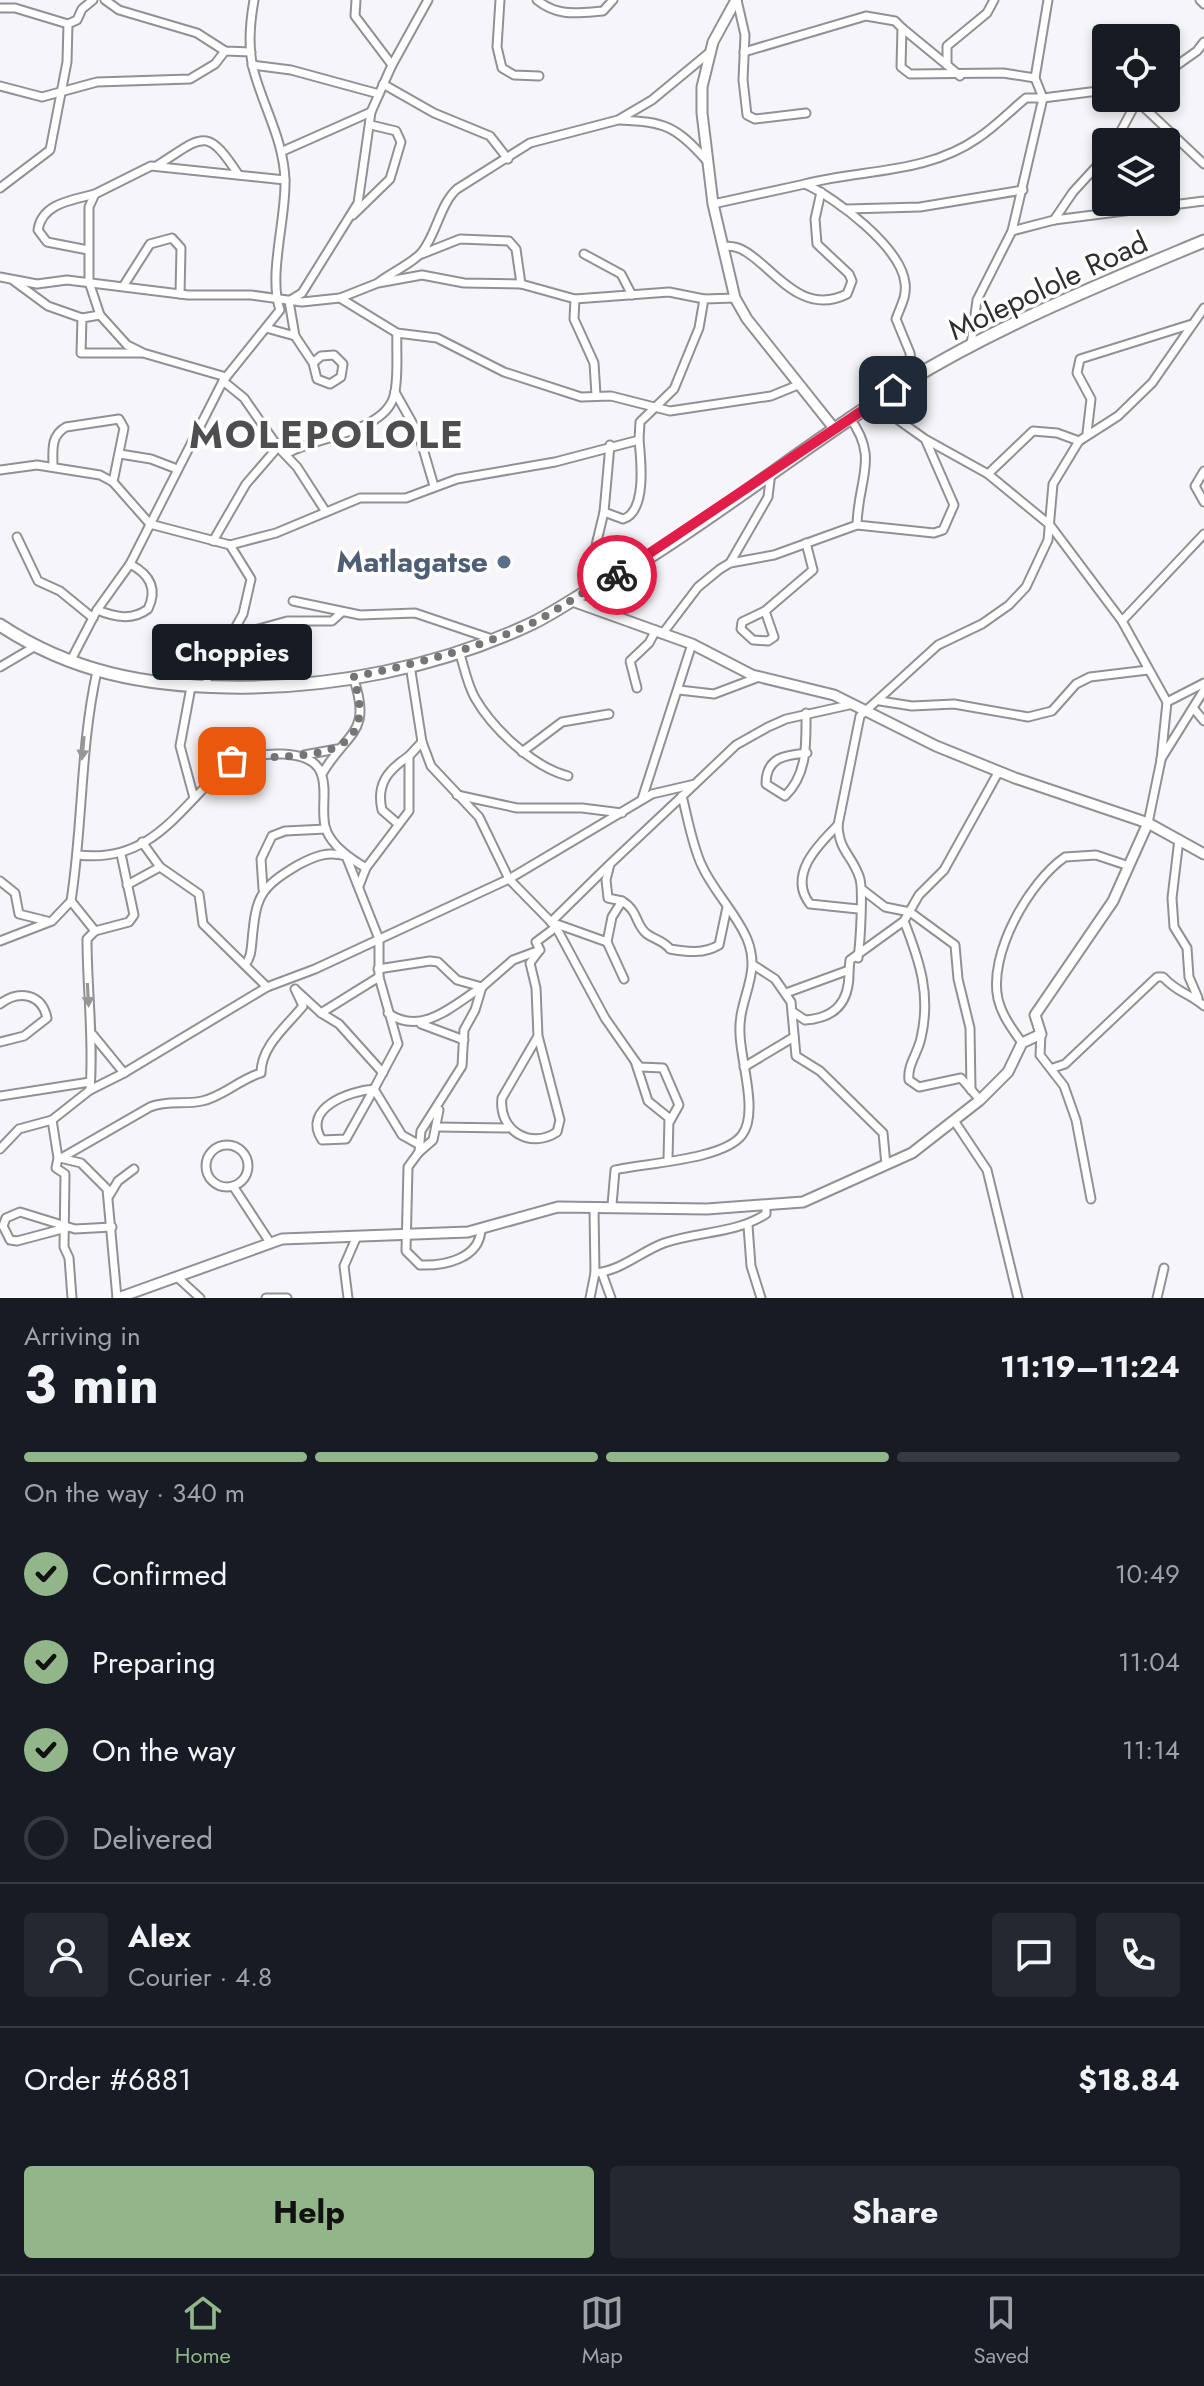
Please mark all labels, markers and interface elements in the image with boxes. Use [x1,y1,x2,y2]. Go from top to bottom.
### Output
map controls [1092,24,1180,216]
button: locate [1092,24,1180,112]
button: layers [1092,128,1180,216]
street label: Molepolole Road [941,220,1155,351]
pin [859,356,927,424]
icon: home [871,368,915,412]
district label: MOLEPOLOLE [189,407,465,462]
courier [577,535,657,615]
place label: Matlagatse [336,540,488,583]
marker: Matlagatse [495,553,513,571]
icon: bike [595,553,639,597]
callout: Choppies [152,625,312,681]
text: Choppies [175,633,289,671]
pin [198,727,266,795]
one-way arrow [76,736,89,761]
icon: bag [210,739,254,783]
one-way arrow [82,983,95,1008]
text: Arriving in [24,1317,141,1355]
text: 11:19–11:24 [1000,1345,1180,1388]
text: 3 min [24,1347,159,1423]
text: On the way · 340 m [24,1474,245,1512]
icon: check [24,1552,68,1596]
text: Confirmed [92,1553,227,1596]
text: 10:49 [1115,1555,1180,1593]
icon: check [24,1640,68,1684]
text: Preparing [92,1641,216,1684]
text: 11:04 [1118,1643,1180,1681]
icon: check [24,1728,68,1772]
text: On the way [92,1729,236,1772]
text: 11:14 [1122,1731,1180,1769]
text: Delivered [92,1817,213,1860]
button: person [24,1913,108,1997]
button: chat [992,1913,1076,1997]
button: phone [1096,1913,1180,1997]
text: Alex [128,1915,191,1958]
text: Courier · 4.8 [128,1958,272,1996]
text: Order #6881 [24,2058,192,2101]
text: $18.84 [1078,2058,1180,2101]
button: Help [24,2166,594,2258]
button: Share [610,2166,1180,2258]
tab: Home [175,2291,231,2371]
tab: Map [580,2291,624,2371]
tab: Saved [974,2291,1029,2371]

